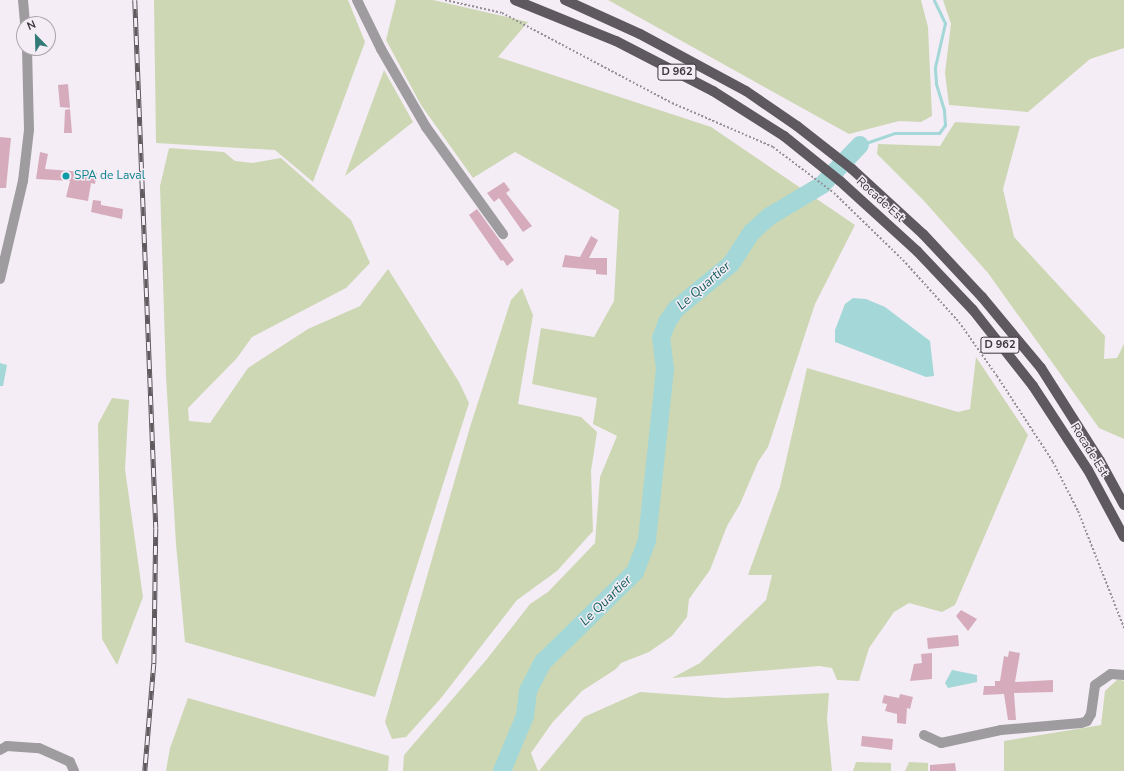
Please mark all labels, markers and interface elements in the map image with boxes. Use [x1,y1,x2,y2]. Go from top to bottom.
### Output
north arrow [16,16,56,56]
text: N [25,17,38,34]
road number: D 962 [657,63,697,81]
place label: SPA de Laval [74,169,145,183]
marker: SPA de Laval [61,171,71,181]
street label: Rocade Est [853,175,907,225]
water label: Le Quartier [674,259,734,313]
road number: D 962 [980,336,1020,354]
street label: Rocade Est [1067,421,1111,479]
water label: Le Quartier [577,573,635,629]

